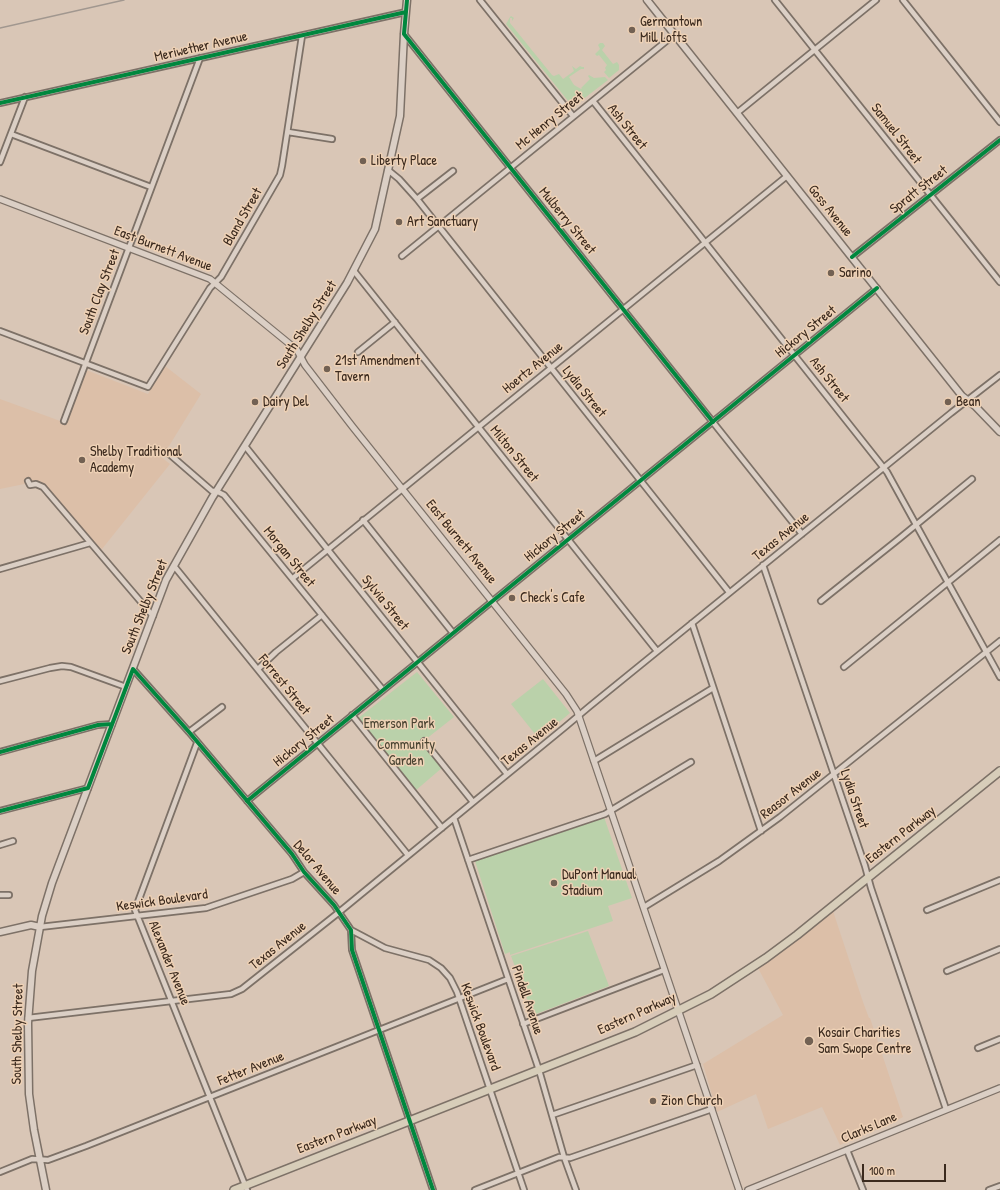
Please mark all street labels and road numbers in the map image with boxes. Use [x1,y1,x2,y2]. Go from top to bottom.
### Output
street label: Meriwether Avenue [153,28,249,66]
street label: Mc Henry Street [513,88,587,154]
street label: Samuel Street [867,100,925,168]
street label: Ash Street [604,101,650,153]
street label: Spratt Street [887,162,951,218]
street label: Goss Avenue [804,182,856,240]
street label: Mulberry Street [535,184,599,258]
street label: Bland Street [220,185,266,249]
street label: East Burnett Avenue [112,223,214,275]
street label: South Clay Street [76,247,124,337]
street label: South Shelby Street [273,278,341,372]
street label: Hickory Street [772,302,840,362]
street label: Hoertz Avenue [499,339,567,397]
street label: Ash Street [806,354,852,406]
street label: Lydia Street [558,363,610,421]
street label: Milton Street [486,422,542,486]
street label: East Burnett Avenue [422,497,500,587]
street label: Hickory Street [521,506,589,566]
street label: Texas Avenue [749,509,813,565]
street label: Morgan Street [259,523,319,591]
street label: South Shelby Street [118,557,172,657]
street label: Sylvia Street [358,572,412,634]
street label: Forrest Street [254,651,314,719]
street label: Hickory Street [270,711,338,771]
street label: Texas Avenue [498,714,562,770]
street label: Reasor Avenue [757,765,825,823]
street label: Lydia Street [836,767,872,831]
street label: Eastern Parkway [863,803,939,867]
street label: Delor Avenue [289,837,345,899]
street label: Keswick Boulevard [115,886,209,916]
street label: Alexander Avenue [144,918,194,1008]
street label: Texas Avenue [246,918,310,974]
street label: Pindell Avenue [507,963,547,1037]
street label: Keswick Boulevard [456,981,504,1073]
street label: South Shelby Street [9,984,27,1084]
street label: Eastern Parkway [595,989,679,1039]
street label: Fetter Avenue [215,1048,287,1090]
street label: Clarks Lane [838,1109,900,1147]
street label: Eastern Parkway [295,1112,379,1158]

